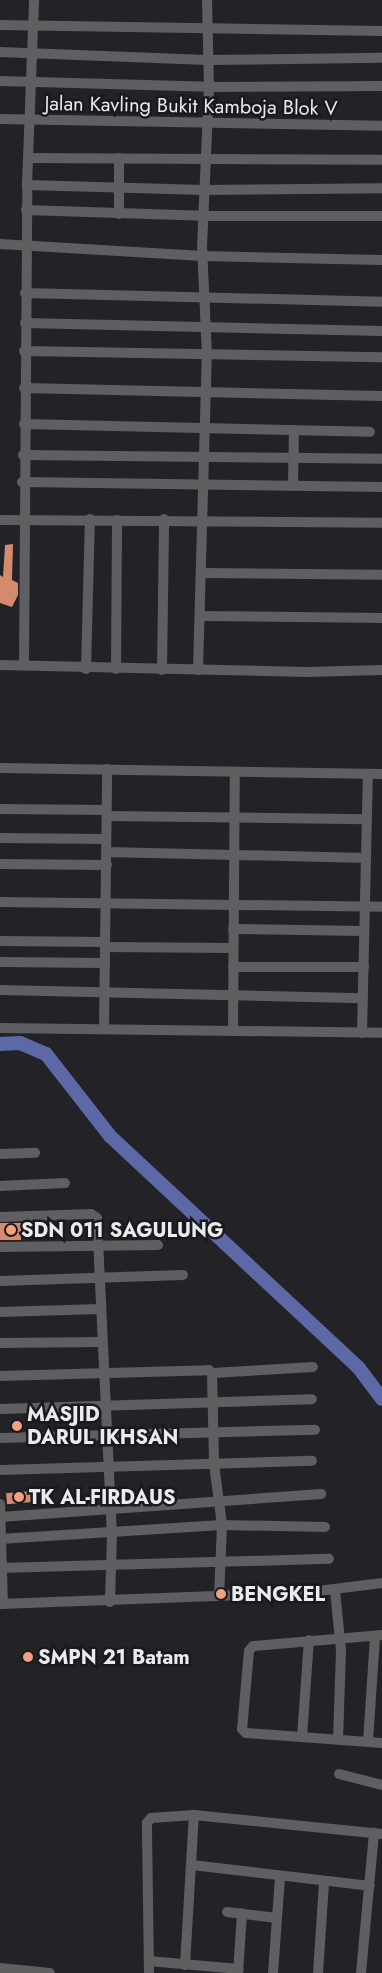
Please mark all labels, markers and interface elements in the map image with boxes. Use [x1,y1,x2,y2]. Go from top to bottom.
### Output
street label: Jalan Kavling Bukit Kamboja Blok V [44,91,338,121]
place label: SDN 011 SAGULUNG [21,1218,223,1242]
marker: SDN 011 SAGULUNG [5,1224,17,1236]
place label: MASJID DARUL IKHSAN [27,1402,178,1449]
marker: MASJID DARUL IKHSAN [11,1420,23,1432]
place label: TK AL-FIRDAUS [29,1485,176,1509]
marker: TK AL-FIRDAUS [13,1491,25,1503]
place label: BENGKEL [231,1582,325,1606]
marker: BENGKEL [215,1588,227,1600]
place label: SMPN 21 Batam [38,1645,190,1669]
marker: SMPN 21 Batam [22,1651,34,1663]

